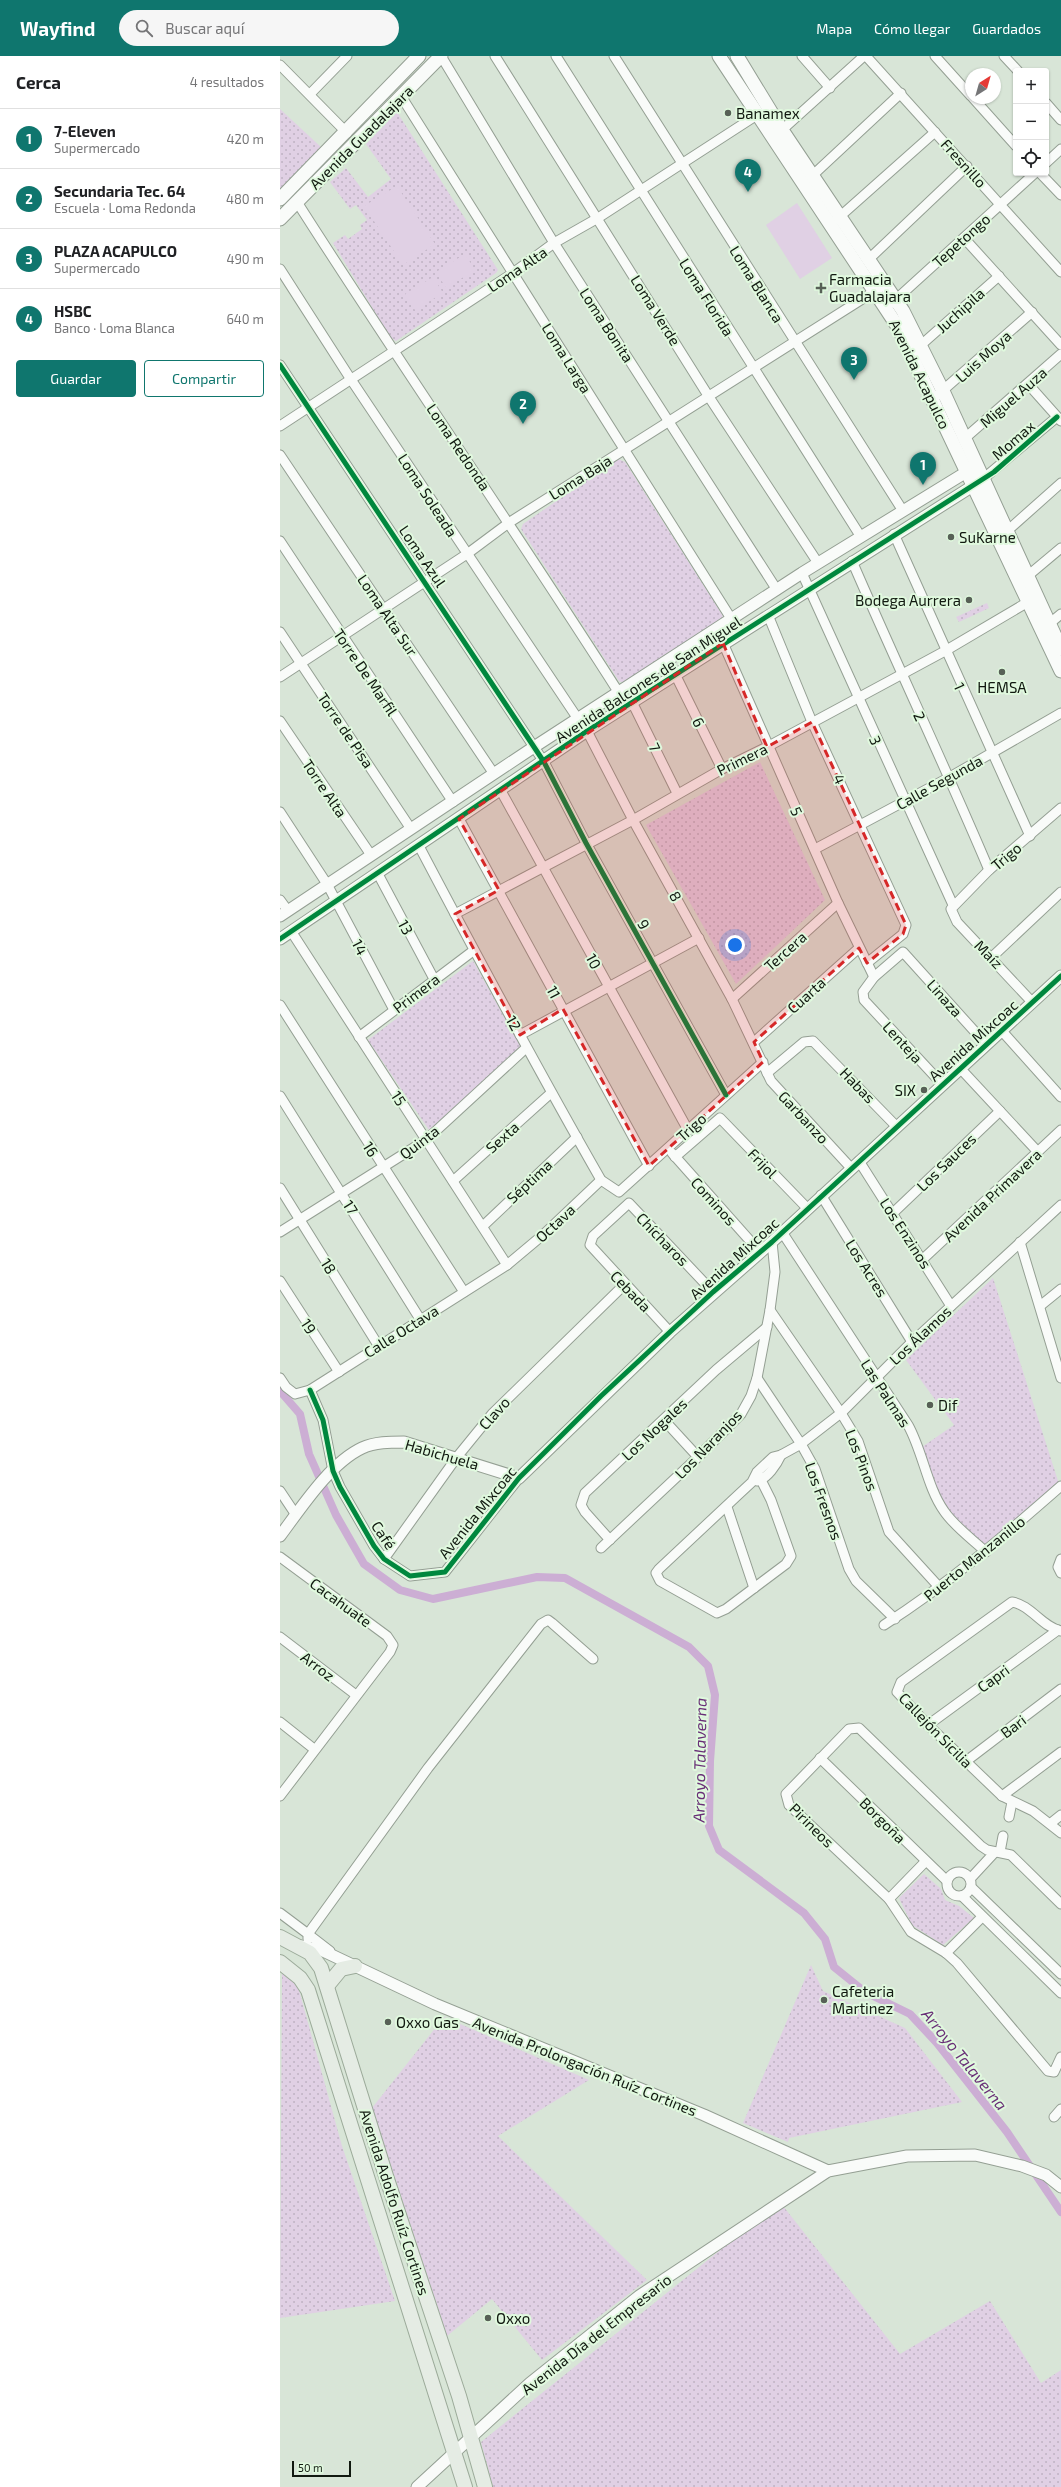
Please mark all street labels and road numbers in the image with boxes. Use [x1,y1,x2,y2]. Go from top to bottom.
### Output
street label: Avenida Guadalajara [305,81,417,193]
street label: Fresnillo [938,135,990,191]
street label: Tepetongo [928,209,994,271]
street label: Loma Alta [484,242,550,296]
street label: Loma Blanca [726,242,788,326]
street label: Loma Florida [676,255,738,339]
street label: Loma Verde [627,271,685,349]
street label: Loma Bonita [576,284,638,366]
street label: Juchipila [932,284,988,336]
street label: Avenida Acapulco [886,316,954,432]
street label: Loma Larga [538,320,596,396]
street label: Luis Moya [951,326,1015,386]
street label: Miguel Auza [976,363,1050,431]
street label: Loma Redonda [423,400,495,494]
street label: Momax [988,416,1038,464]
street label: Loma Soleada [394,450,462,540]
street label: Loma Baja [545,451,615,504]
street label: Loma Azul [396,522,450,591]
street label: Loma Alta Sur [354,571,422,659]
street label: Avenida Balcones de San Miguel [552,612,745,746]
street label: Torre De Marfil [330,625,402,719]
street label: 1 [951,680,969,692]
street label: Torre de Pisa [314,689,378,771]
street label: 2 [910,708,930,724]
street label: 6 [689,714,709,730]
street label: 3 [866,733,886,747]
street label: Primera [714,739,770,779]
street label: 7 [645,740,665,755]
street label: Calle Segunda [893,751,985,813]
street label: Torre Alta [299,756,351,820]
street label: 4 [830,771,850,787]
street label: 5 [787,804,807,818]
street label: Trigo [987,838,1025,874]
street label: 8 [666,888,686,904]
street label: 13 [395,916,417,938]
street label: 9 [634,916,654,932]
street label: Tercera [760,927,810,975]
street label: 14 [348,936,372,958]
street label: Maíz [971,936,1007,972]
street label: 10 [583,950,605,972]
street label: Primera [389,970,443,1016]
street label: Cuarta [783,973,829,1017]
street label: Linaza [924,976,966,1020]
street label: 11 [543,982,565,1002]
street label: Avenida Mixcoac [925,995,1021,1085]
street label: 12 [503,1012,525,1034]
street label: Lenteja [879,1017,927,1067]
street label: Habas [837,1063,879,1107]
street label: 15 [388,1087,410,1109]
street label: Garbanzo [775,1087,833,1147]
street label: Trigo [672,1109,710,1145]
street label: Sexta [482,1117,522,1157]
street label: Quinta [396,1121,443,1164]
street label: Los Sauces [913,1129,979,1195]
street label: 16 [360,1138,382,1160]
street label: Frijol [744,1144,782,1183]
street label: Avenida Primavera [939,1145,1045,1245]
street label: Séptima [502,1155,556,1207]
street label: Cominos [688,1173,740,1229]
street label: Los Enzinos [877,1194,935,1272]
street label: 17 [340,1196,362,1218]
street label: Octava [532,1200,578,1246]
street label: Chícharos [633,1209,693,1269]
street label: Avenida Mixcoac [686,1213,782,1303]
street label: Los Acres [842,1236,892,1300]
street label: 18 [317,1255,341,1277]
street label: Cebada [607,1267,655,1315]
street label: Calle Octava [360,1301,442,1361]
street label: Los Álamos [885,1302,955,1368]
street label: 19 [297,1315,321,1337]
street label: Las Palmas [857,1356,915,1430]
street label: Clavo [475,1393,513,1433]
street label: Los Nogales [618,1394,690,1464]
street label: Los Naranjos [671,1406,746,1483]
street label: Los Pinos [842,1427,882,1493]
street label: Habichuela [403,1435,481,1473]
street label: Los Fresnos [802,1460,846,1542]
street label: Avenida Mixcoac [434,1462,520,1562]
street label: Puerto Manzanillo [920,1512,1028,1604]
street label: Café [368,1517,400,1553]
street label: Cacahuate [307,1574,375,1630]
street label: Arroz [298,1648,338,1684]
street label: Capri [973,1660,1013,1696]
street label: Callejón Sicilia [895,1689,976,1772]
street label: Bari [997,1711,1029,1741]
street label: Borgoña [856,1793,910,1847]
street label: Pirineos [786,1799,838,1851]
street label: Avenida Prolongación Ruíz Cortines [470,2013,700,2119]
street label: Avenida Adolfo Ruíz Cortines [356,2107,434,2297]
street label: Avenida Día del Empresario [518,2270,674,2398]

